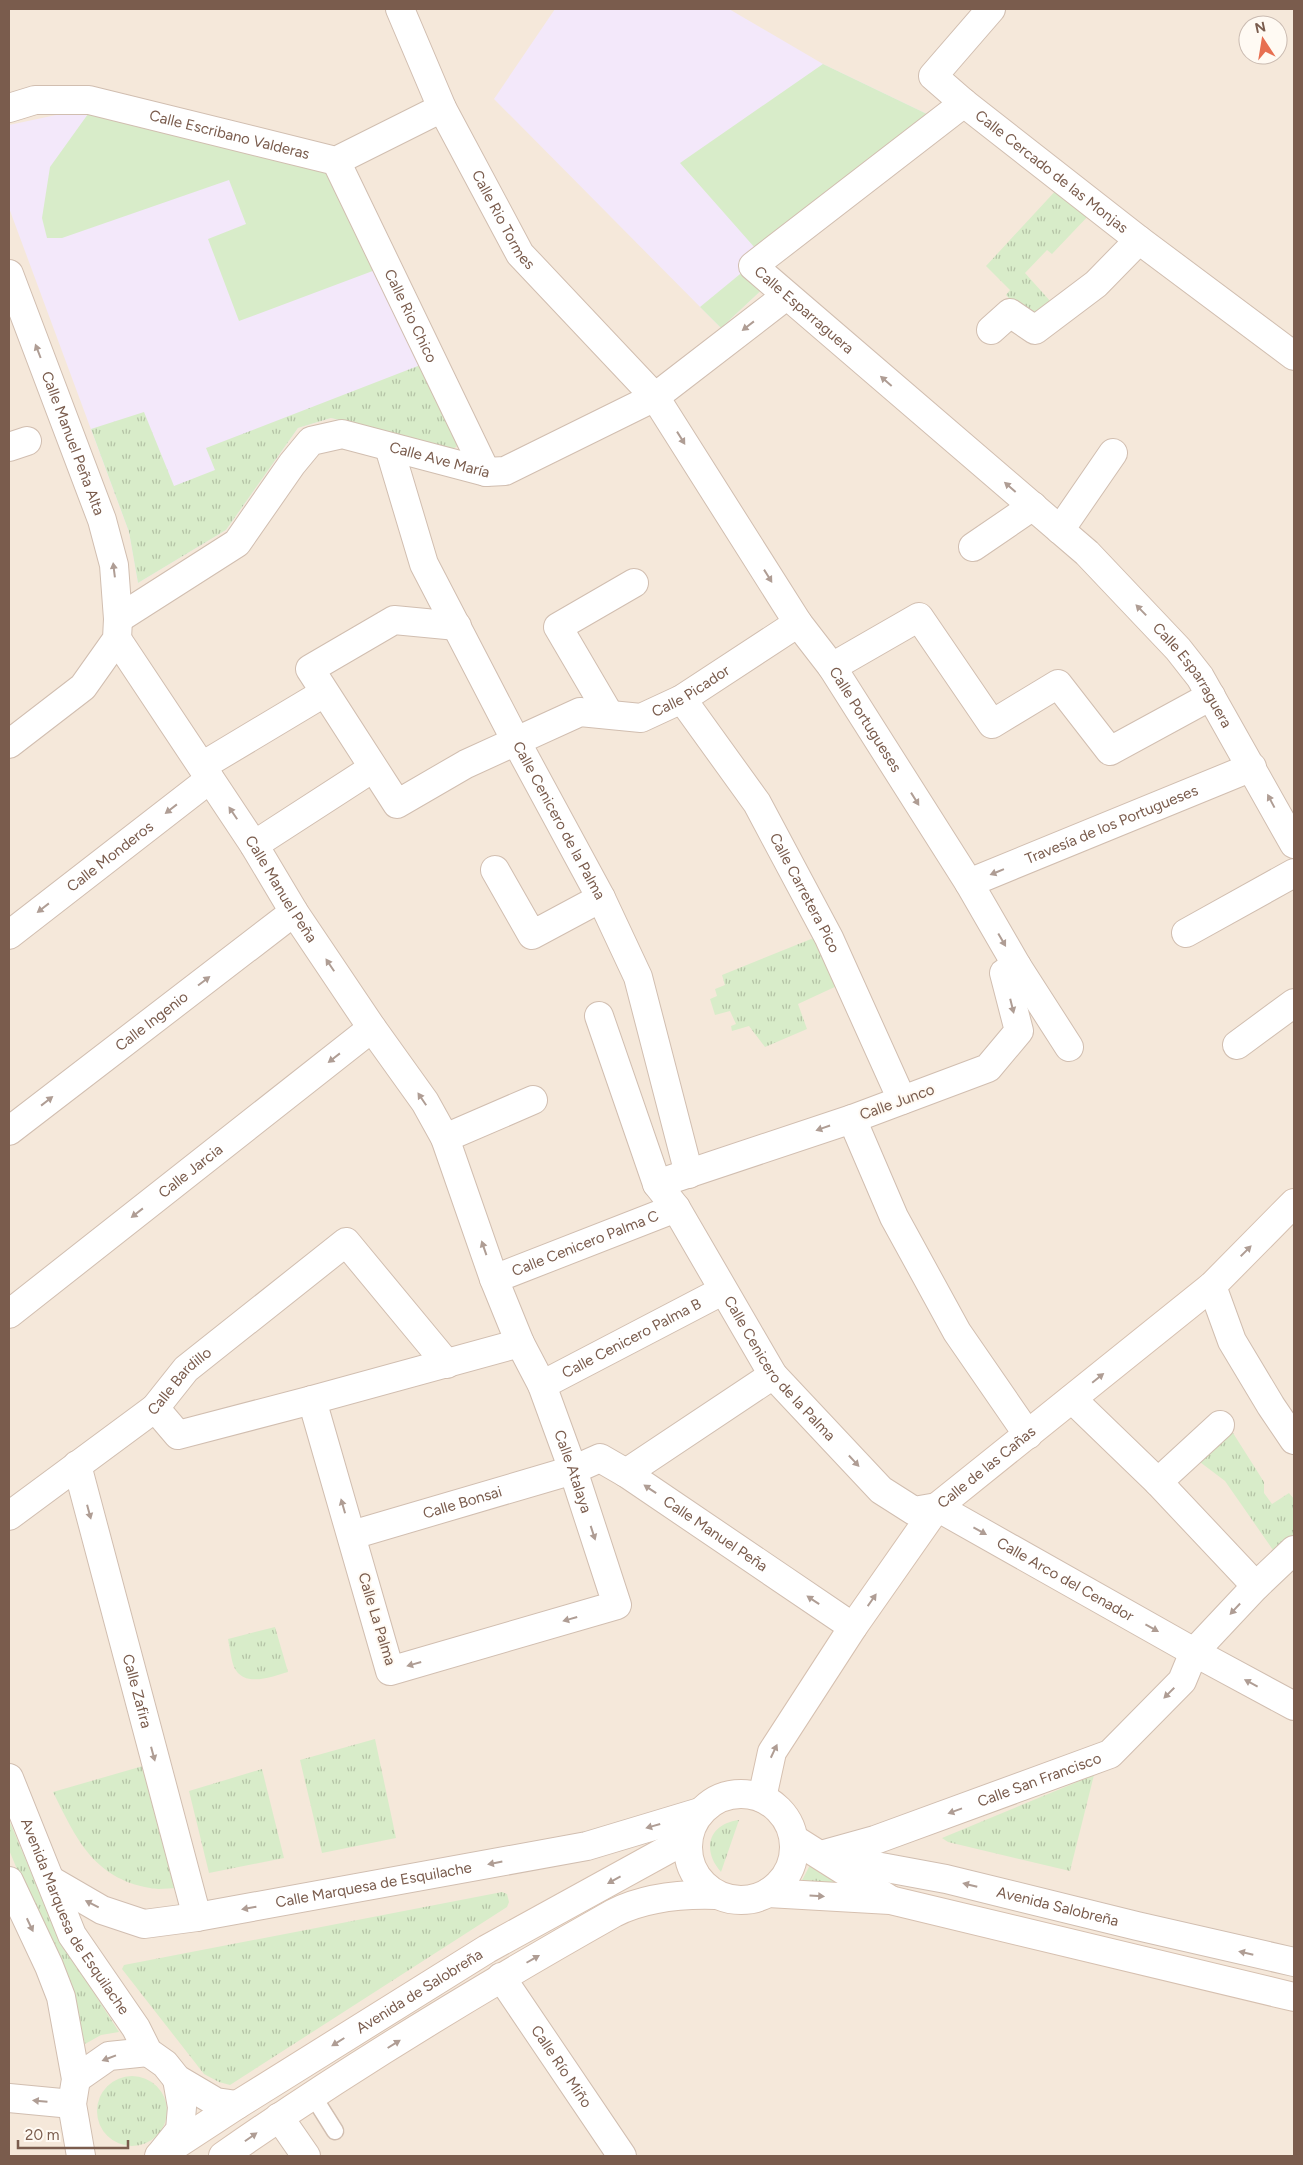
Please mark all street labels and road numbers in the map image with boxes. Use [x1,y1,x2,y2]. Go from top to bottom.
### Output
street label: Calle Escribano Valderas [148,106,312,163]
street label: Calle Cercado de las Monjas [972,106,1132,237]
street label: Calle Rio Tormes [468,167,539,273]
street label: Calle Esparraguera [751,262,858,358]
street label: Calle Rio Chico [380,266,441,366]
street label: Calle Manuel Peña Alta [38,369,108,518]
street label: Calle Ave María [387,438,492,482]
street label: Calle Esparraguera [1149,619,1236,731]
street label: Calle Picador [649,661,733,721]
street label: Calle Portugueses [825,664,905,775]
street label: Calle Cenicero de la Palma [509,738,609,903]
street label: Travesía de los Portugueses [1022,781,1201,868]
street label: Calle Monderos [63,817,157,896]
street label: Calle Carretera Pico [766,830,844,956]
street label: Calle Manuel Peña [241,832,321,946]
street label: Calle Ingenio [112,987,192,1055]
street label: Calle Junco [857,1080,937,1124]
street label: Calle Jarcia [155,1140,226,1202]
street label: Calle Cenicero Palma C [509,1207,662,1280]
street label: Calle Cenicero de la Palma [720,1293,839,1445]
street label: Calle Cenicero Palma B [559,1294,704,1382]
street label: Calle Bardillo [144,1343,215,1419]
street label: Calle de las Cañas [934,1422,1039,1512]
street label: Calle Atalaya [550,1427,595,1515]
street label: Calle Bonsai [421,1482,504,1523]
street label: Calle Manuel Peña [660,1492,771,1575]
street label: Calle Arco del Cenador [994,1534,1137,1625]
street label: Calle La Palma [354,1570,400,1668]
street label: Calle Zafira [119,1652,156,1730]
street label: Calle San Francisco [975,1749,1104,1811]
street label: Avenida Marquesa de Esquilache [17,1816,133,2018]
street label: Calle Marquesa de Esquilache [274,1858,473,1912]
street label: Avenida Salobreña [995,1883,1120,1930]
street label: Avenida de Salobreña [353,1945,486,2037]
street label: Calle Río Miño [527,2022,596,2111]

